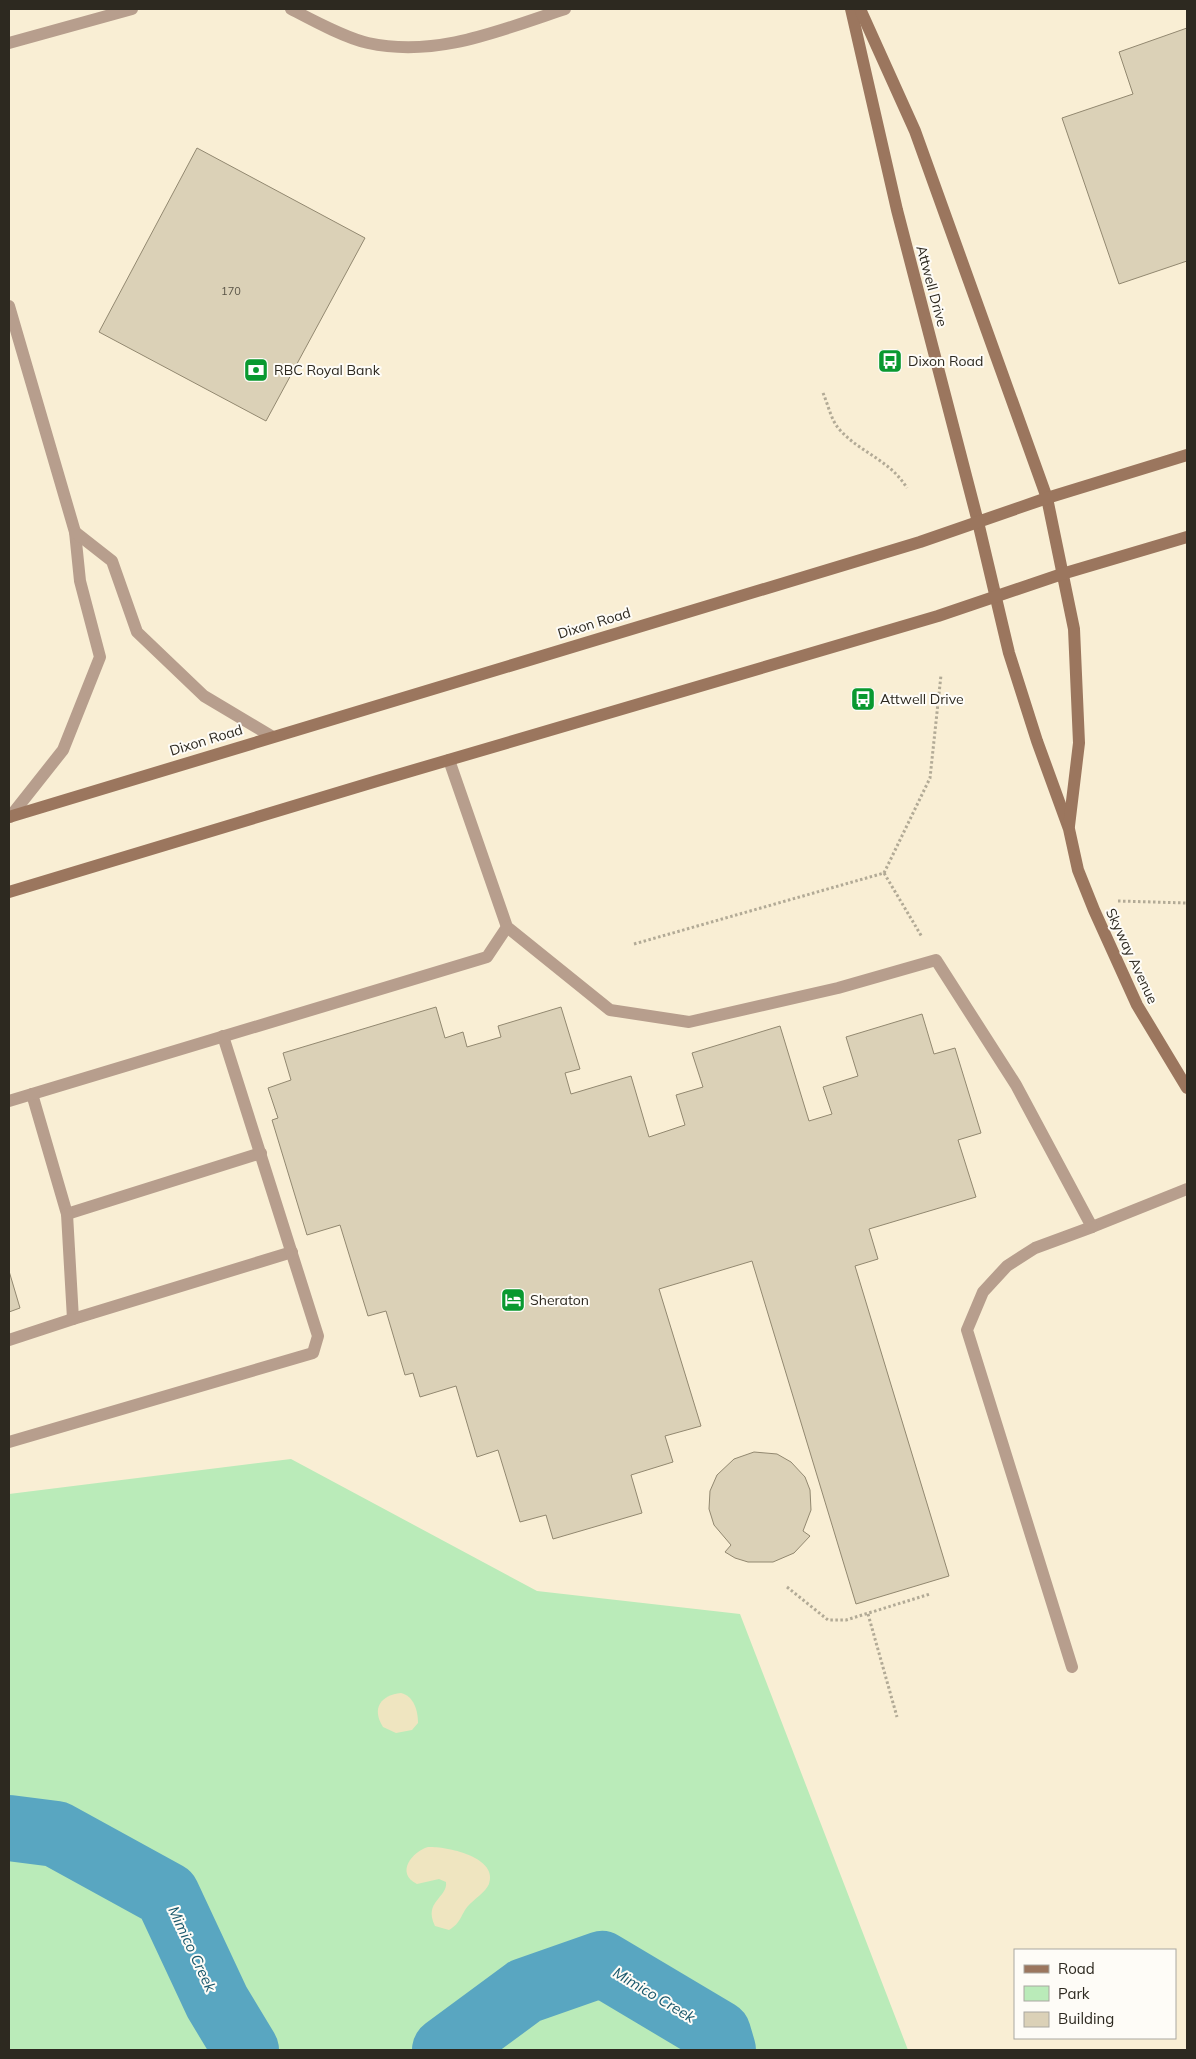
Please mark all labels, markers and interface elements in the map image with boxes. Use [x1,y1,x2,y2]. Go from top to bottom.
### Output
street label: Attwell Drive [912,243,952,329]
house number: 170 [221,284,241,298]
bus stop icon: Dixon Road [877,348,903,374]
place label: Dixon Road [908,352,983,370]
bank icon: RBC Royal Bank [243,357,269,383]
place label: RBC Royal Bank [274,361,381,379]
street label: Dixon Road [555,603,633,643]
bus stop icon: Attwell Drive [850,686,876,712]
place label: Attwell Drive [880,690,964,708]
street label: Dixon Road [167,720,245,760]
street label: Skyway Avenue [1102,905,1162,1007]
hotel icon: Sheraton [500,1287,526,1313]
place label: Sheraton [530,1291,589,1309]
water label: Mimico Creek [164,1903,221,1996]
legend [1014,1949,1176,2039]
text: Road [1058,1959,1095,1978]
water label: Mimico Creek [610,1963,700,2027]
text: Park [1058,1984,1090,2003]
text: Building [1058,2009,1114,2028]

